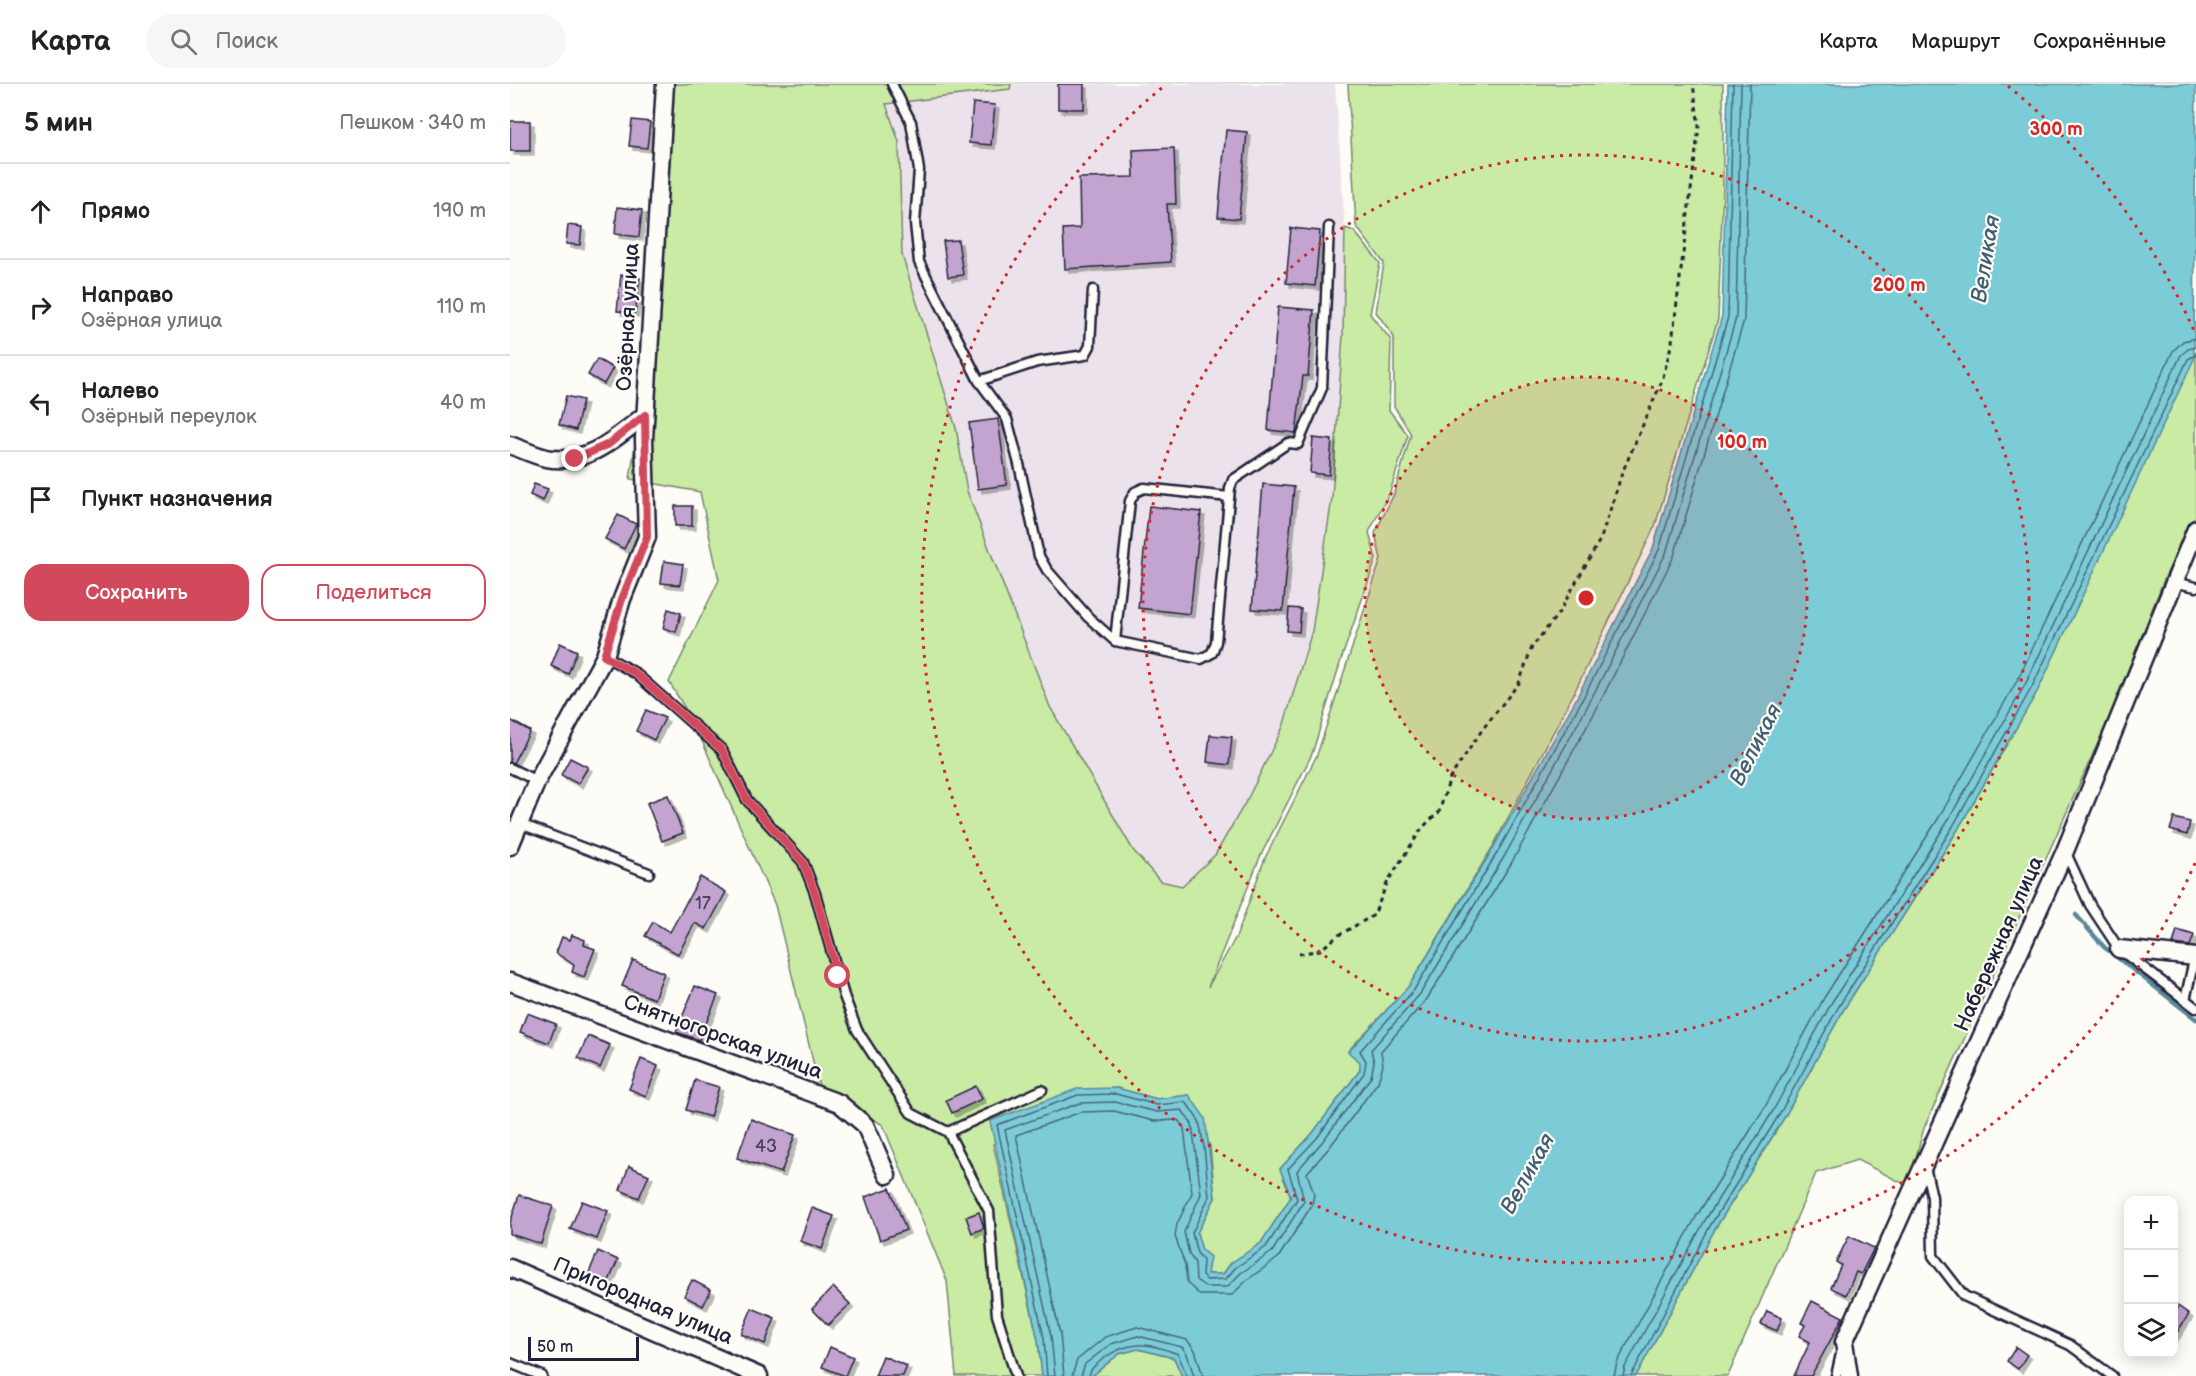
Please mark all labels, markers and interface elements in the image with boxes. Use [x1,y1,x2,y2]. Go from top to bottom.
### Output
search box [146,14,566,68]
text: Карта [30,25,110,58]
icon: search [167,25,200,58]
text: Поиск [215,28,278,55]
text: Карта [1819,29,1878,54]
text: Маршрут [1911,29,2000,54]
text: Сохранённые [2033,29,2166,54]
text: 5 мин [24,108,93,139]
text: Пешком · 340 m [339,111,486,135]
text: 300 m [2029,119,2083,140]
icon: ahead [24,195,57,228]
text: Прямо [81,198,150,225]
text: 190 m [433,199,486,223]
water label: Великая [1966,213,2006,305]
street label: Озёрная улица [612,242,644,392]
text: 200 m [1872,275,1926,296]
text: Направо [81,282,173,309]
icon: right [24,291,57,324]
text: 110 m [437,295,486,319]
text: Озёрная улица [81,309,222,333]
text: Налево [81,378,159,405]
icon: left [24,387,57,420]
text: 40 m [440,391,486,415]
text: Озёрный переулок [81,405,257,429]
text: 100 m [1717,432,1767,453]
route end [561,445,587,471]
icon: arrive [24,483,57,516]
text: Пункт назначения [81,486,273,513]
button: Сохранить [24,564,249,621]
button: Поделиться [261,564,486,621]
centre of rings [1576,588,1596,608]
water label: Великая [1724,700,1788,790]
street label: Набережная улица [1949,852,2049,1035]
house number: 17 [695,893,711,914]
route start [824,962,850,988]
street label: Снятногорская улица [620,989,826,1085]
water label: Великая [1495,1129,1561,1219]
house number: 43 [755,1136,777,1157]
map controls [2124,1196,2178,1358]
button: + [2124,1196,2178,1250]
button: − [2124,1250,2178,1304]
street label: Пригородная улица [549,1252,737,1350]
button: layers [2124,1304,2178,1358]
scale bar [528,1334,639,1362]
text: 50 m [537,1338,573,1357]

